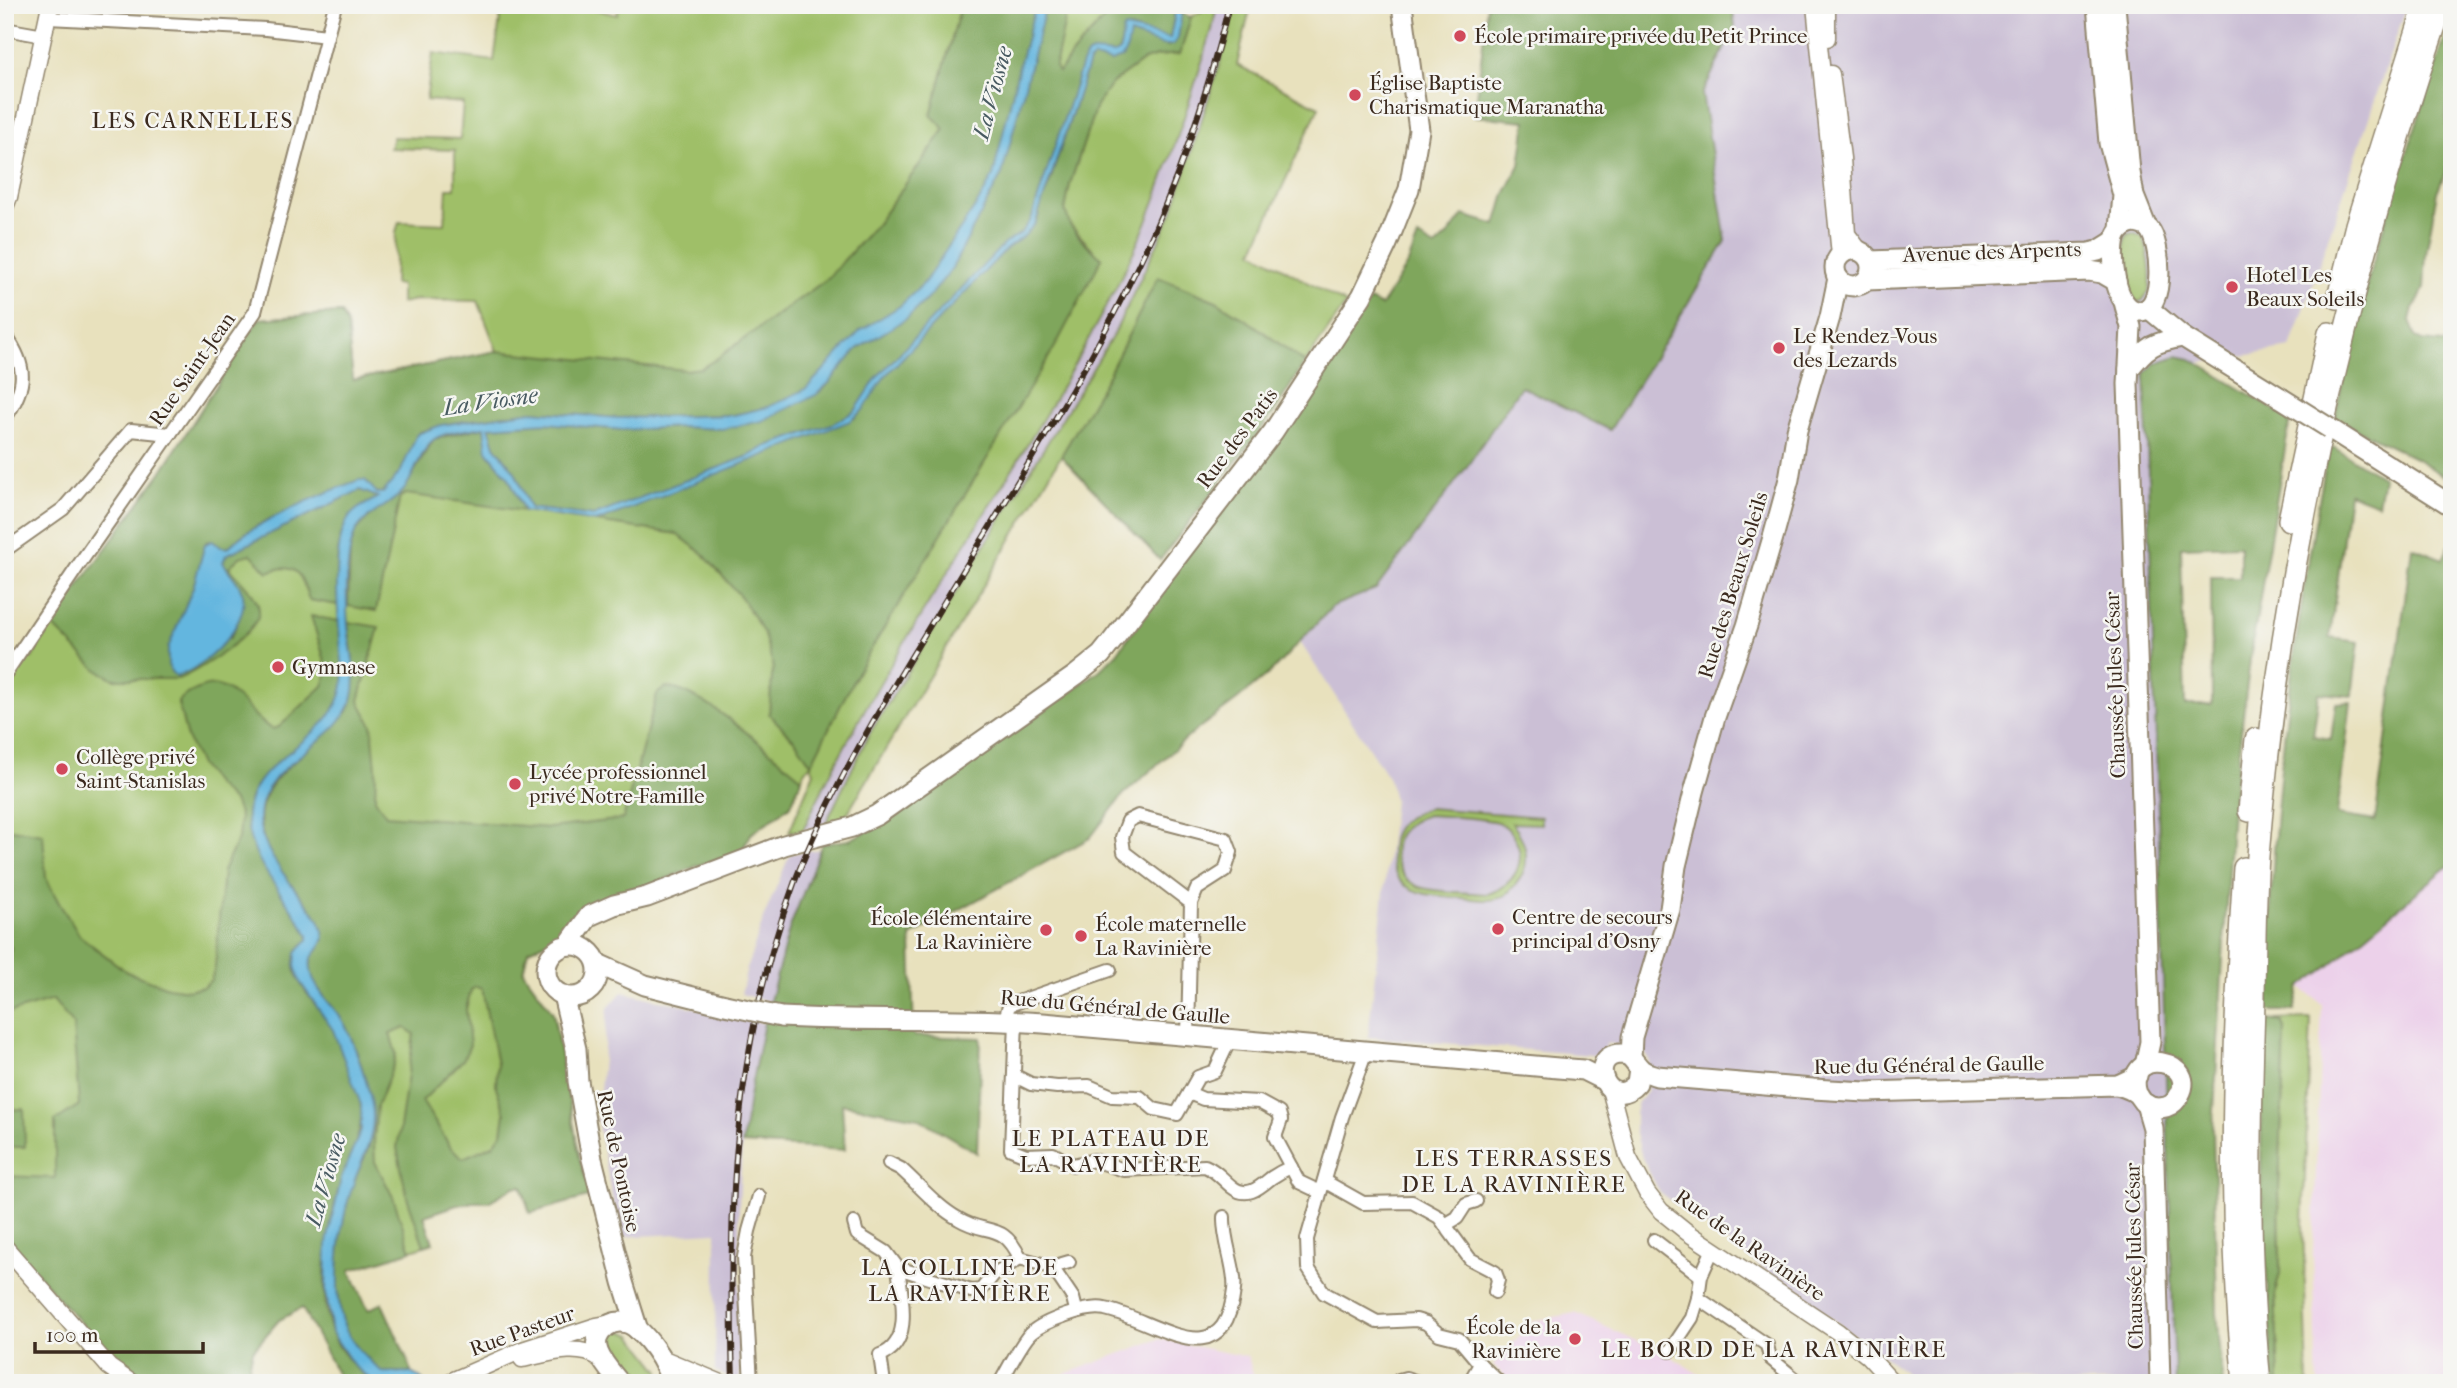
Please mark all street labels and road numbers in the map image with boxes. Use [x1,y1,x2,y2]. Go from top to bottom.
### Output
street label: Avenue des Arpents [1901,237,2082,267]
street label: Rue Saint-Jean [144,308,240,430]
street label: Rue des Patis [1192,383,1283,493]
street label: Rue des Beaux Soleils [1693,489,1773,681]
street label: Chaussée Jules César [2100,591,2130,779]
street label: Rue du Général de Gaulle [999,985,1231,1029]
street label: Rue du Général de Gaulle [1814,1051,2044,1079]
street label: Rue de Pontoise [592,1088,646,1234]
street label: Chaussée Jules César [2120,1162,2148,1350]
street label: Rue de la Ravinière [1670,1184,1830,1306]
street label: Rue Pasteur [466,1301,578,1361]

